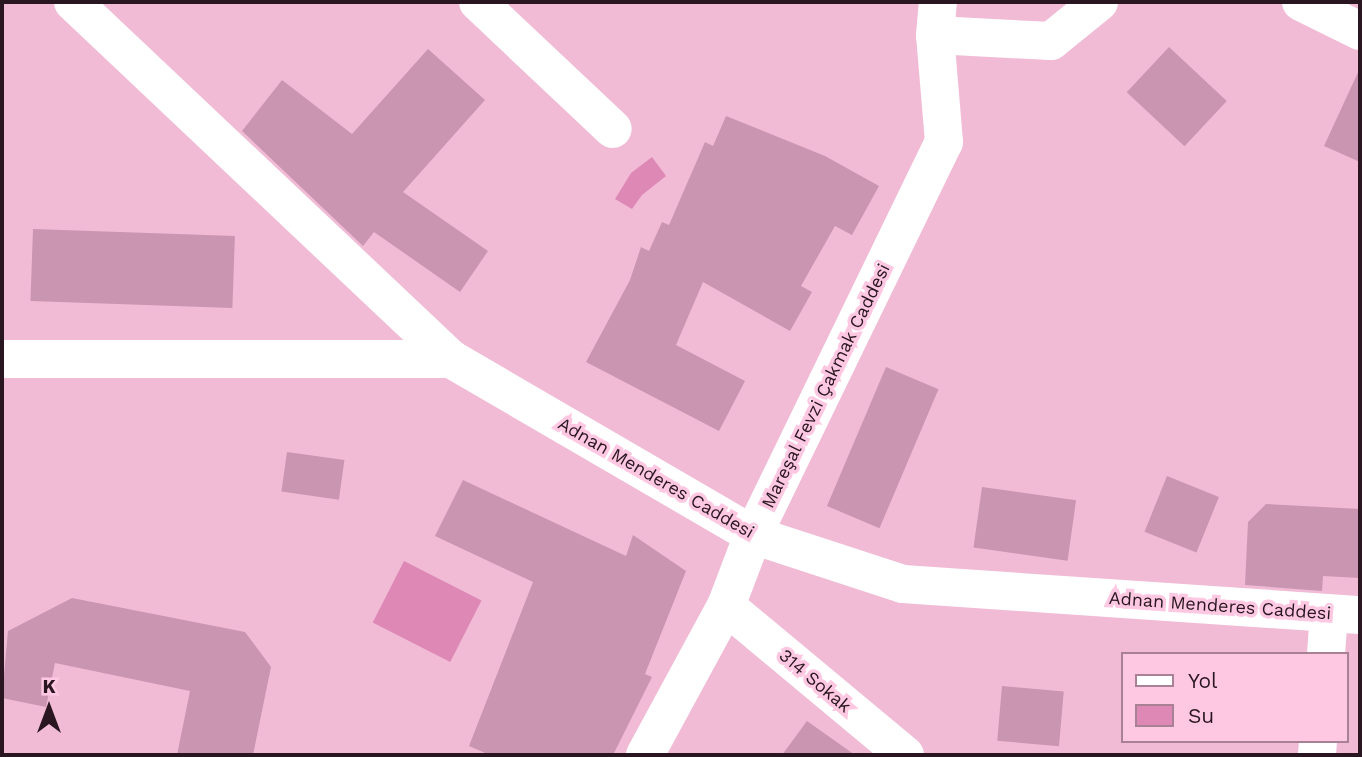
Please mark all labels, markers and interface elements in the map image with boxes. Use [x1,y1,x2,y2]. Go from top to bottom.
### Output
street label: Mareşal Fevzi Çakmak Caddesi [757,260,895,512]
street label: Adnan Menderes Caddesi [554,413,758,543]
street label: Adnan Menderes Caddesi [1108,587,1332,625]
street label: 314 Sokak [775,645,855,717]
legend [1120,652,1348,743]
text: Yol [1188,668,1218,693]
north arrow [14,673,84,743]
text: K [42,675,56,698]
text: Su [1188,703,1214,728]

